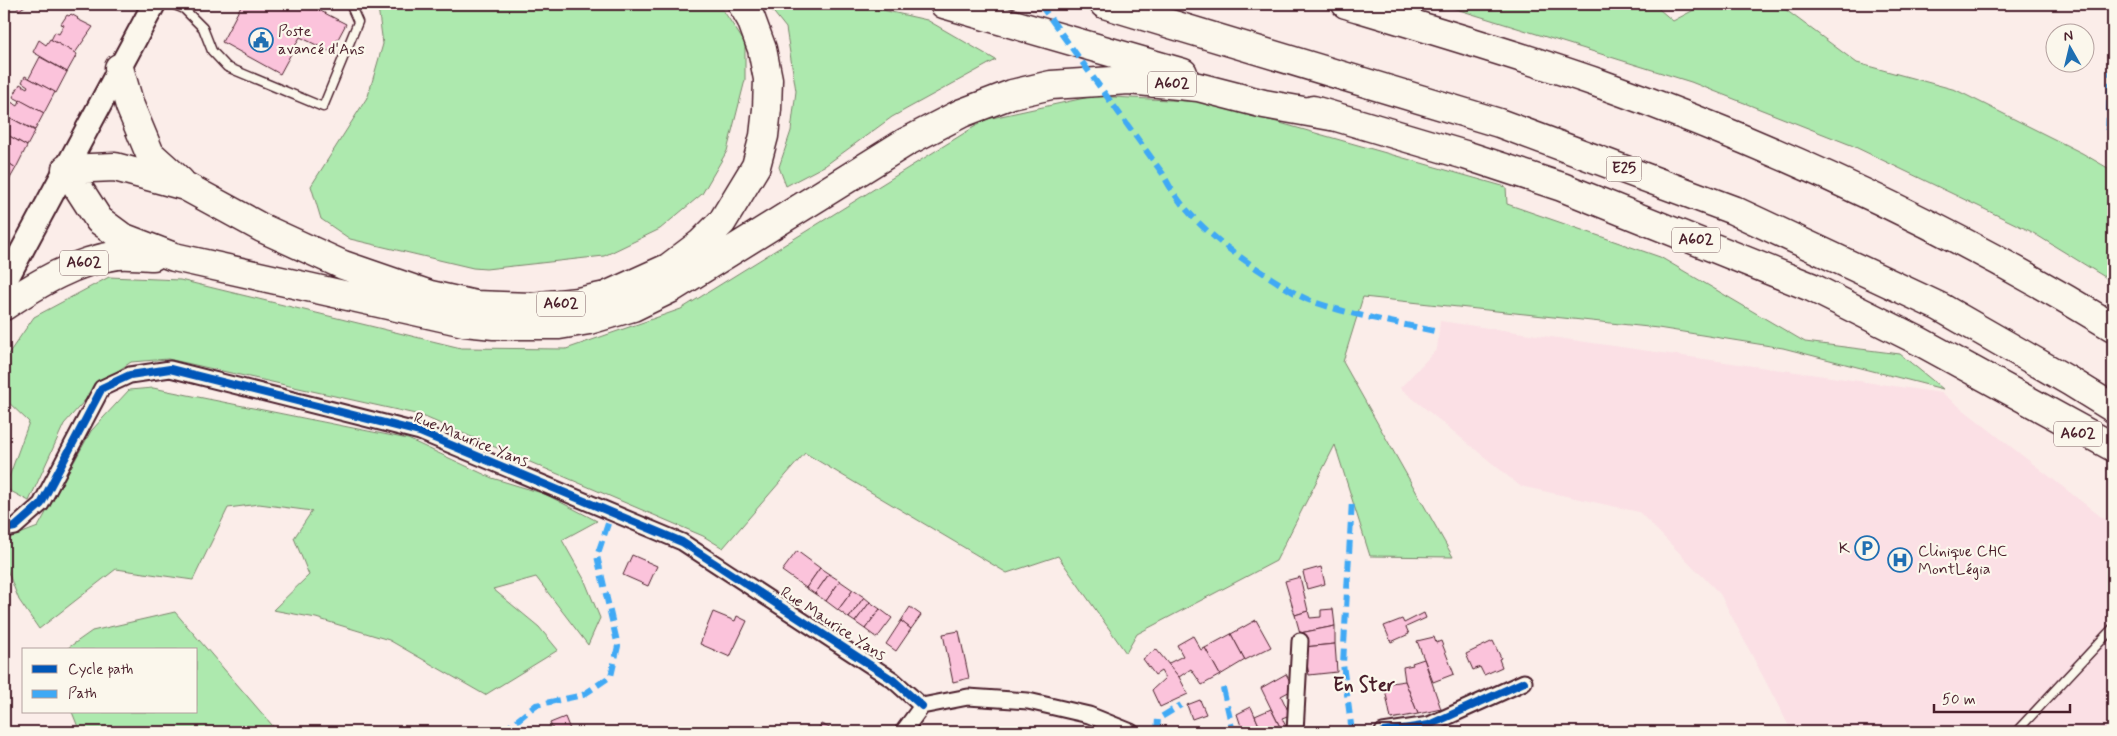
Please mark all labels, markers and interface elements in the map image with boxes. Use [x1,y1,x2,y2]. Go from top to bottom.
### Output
place label: Poste avancé d'Ans [278,21,365,60]
north arrow [2044,22,2094,72]
public building icon: Poste avancé d'Ans [248,27,274,53]
text: N [2062,27,2074,46]
road number: A602 [1148,72,1196,96]
road number: E25 [1606,156,1642,182]
road number: A602 [1672,228,1720,252]
road number: A602 [60,250,108,276]
road number: A602 [537,292,585,316]
street label: Rue Maurice Yans [411,407,531,473]
road number: A602 [2054,422,2102,446]
parking icon: K [1854,535,1880,561]
place label: K [1839,538,1851,559]
place label: Clinique CHC MontLégia [1918,541,2007,580]
hospital icon: Clinique CHC MontLégia [1887,547,1913,573]
street label: Rue Maurice Yans [776,582,890,666]
legend [22,648,198,714]
text: Cycle path [68,660,133,680]
district label: En Ster [1333,673,1395,698]
scale bar [1934,681,2071,713]
text: Path [68,684,97,704]
text: 50 m [1942,690,1976,710]

